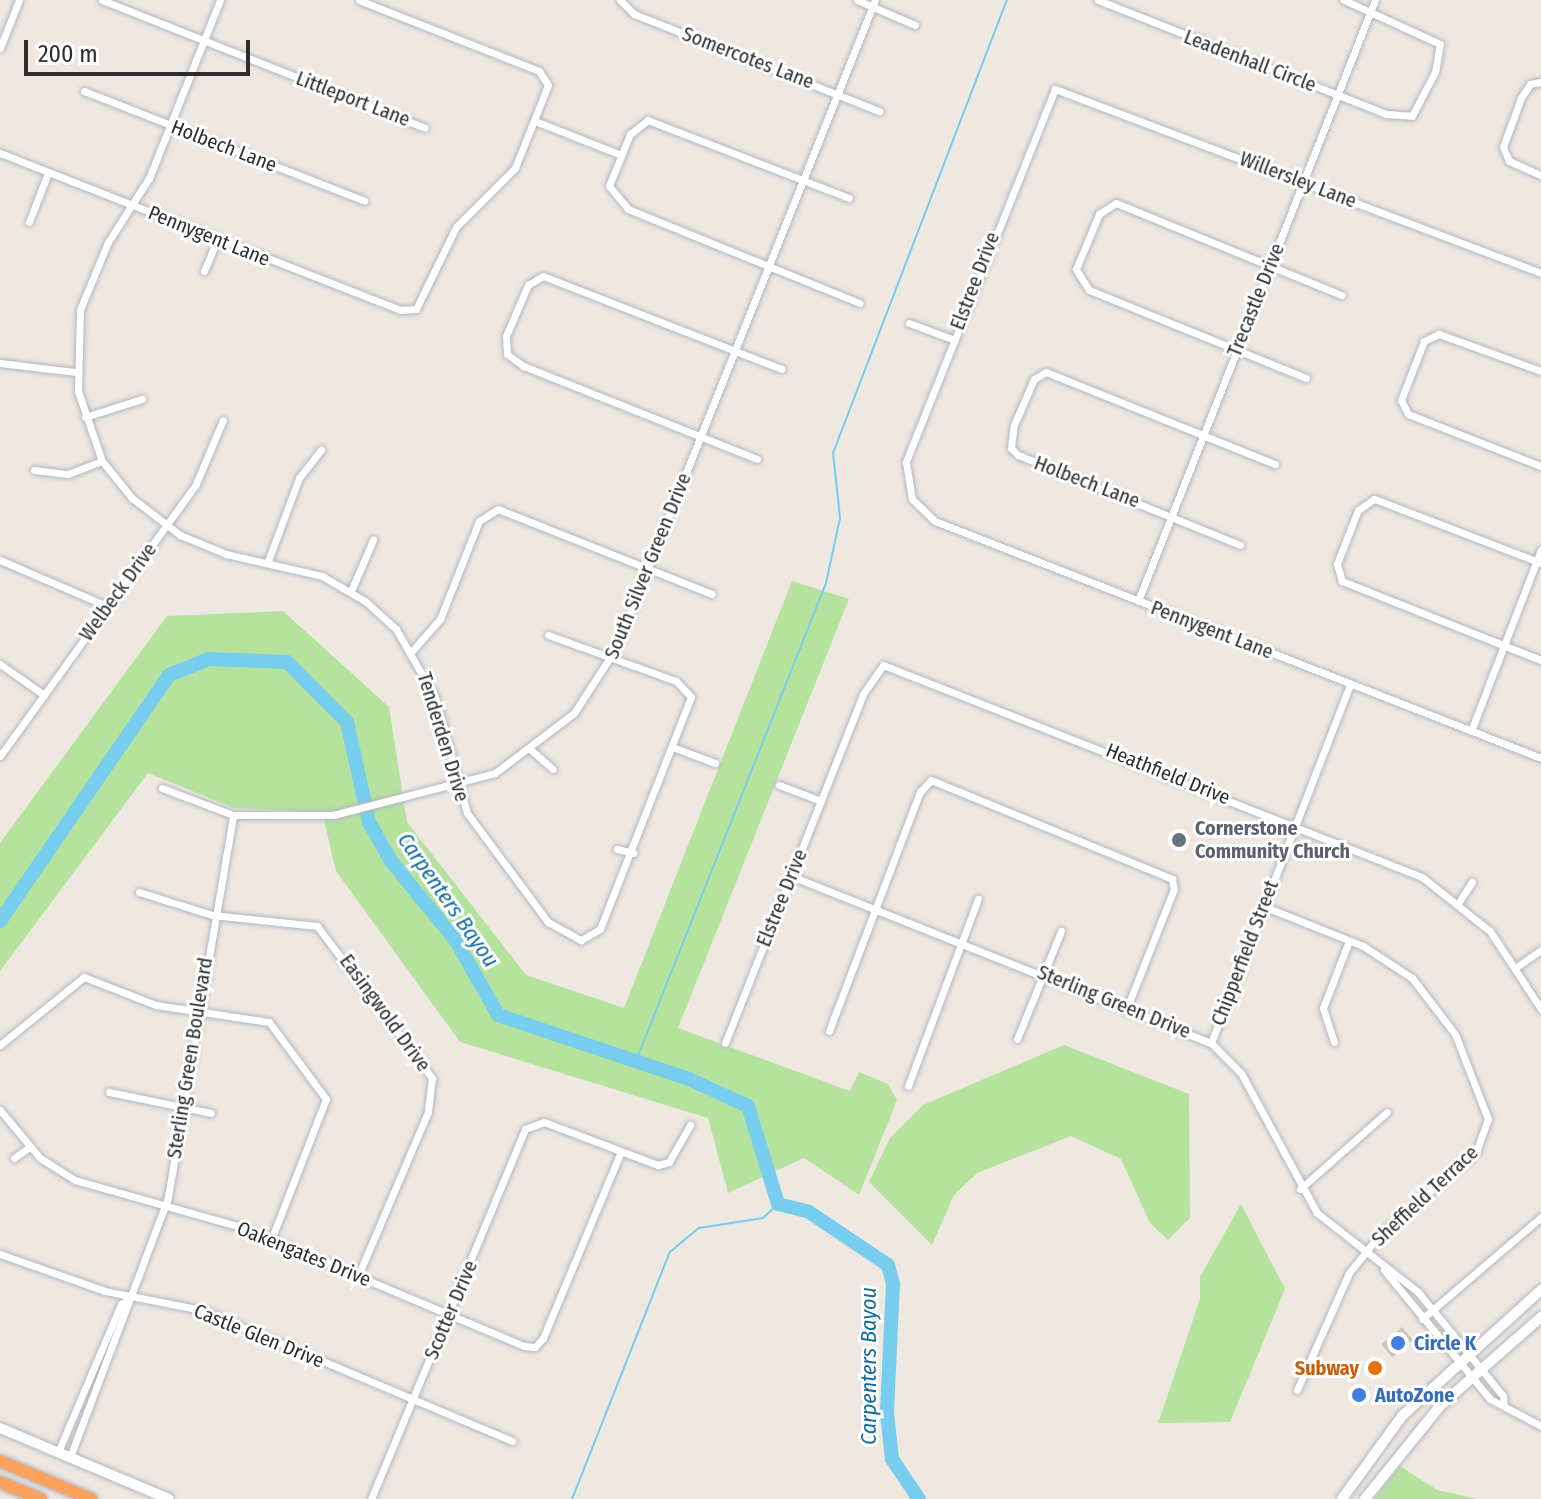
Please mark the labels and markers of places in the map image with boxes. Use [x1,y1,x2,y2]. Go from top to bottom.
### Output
place label: Cornerstone Community Church [1195,816,1350,863]
marker: Cornerstone Community Church [1170,831,1188,849]
place label: Circle K [1414,1331,1476,1355]
marker: Circle K [1389,1334,1407,1352]
place label: Subway [1295,1356,1359,1380]
marker: Subway [1366,1359,1384,1377]
place label: AutoZone [1375,1383,1454,1407]
marker: AutoZone [1350,1386,1368,1404]

